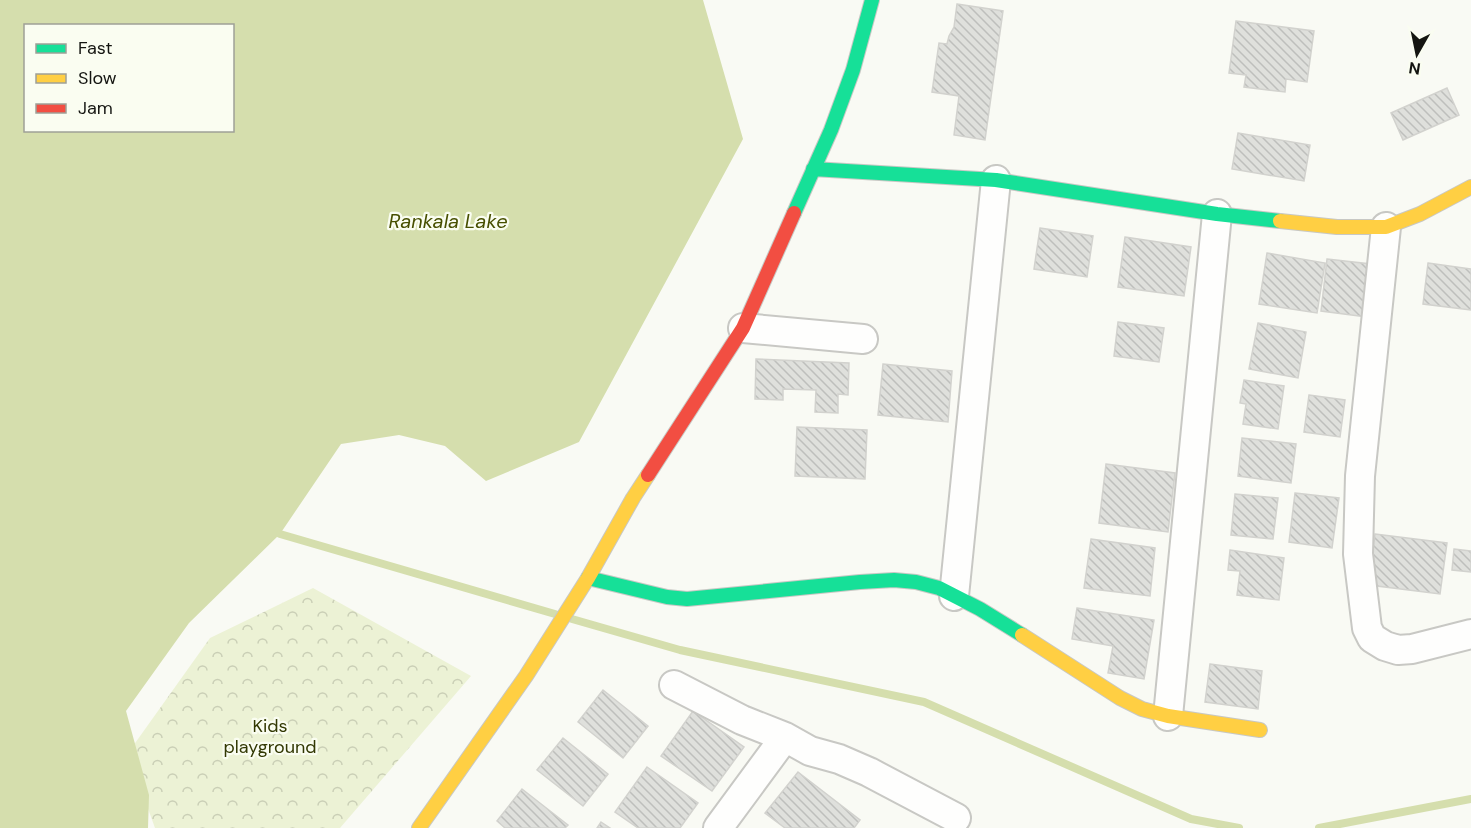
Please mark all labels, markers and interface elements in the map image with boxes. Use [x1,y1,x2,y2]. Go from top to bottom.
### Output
legend [24,24,234,132]
north arrow [1387,24,1447,84]
text: Fast [78,36,113,60]
text: N [1407,57,1422,80]
text: Slow [78,66,117,90]
text: Jam [78,96,113,120]
water label: Rankala Lake [388,208,508,234]
park label: Kids playground [223,714,317,759]

